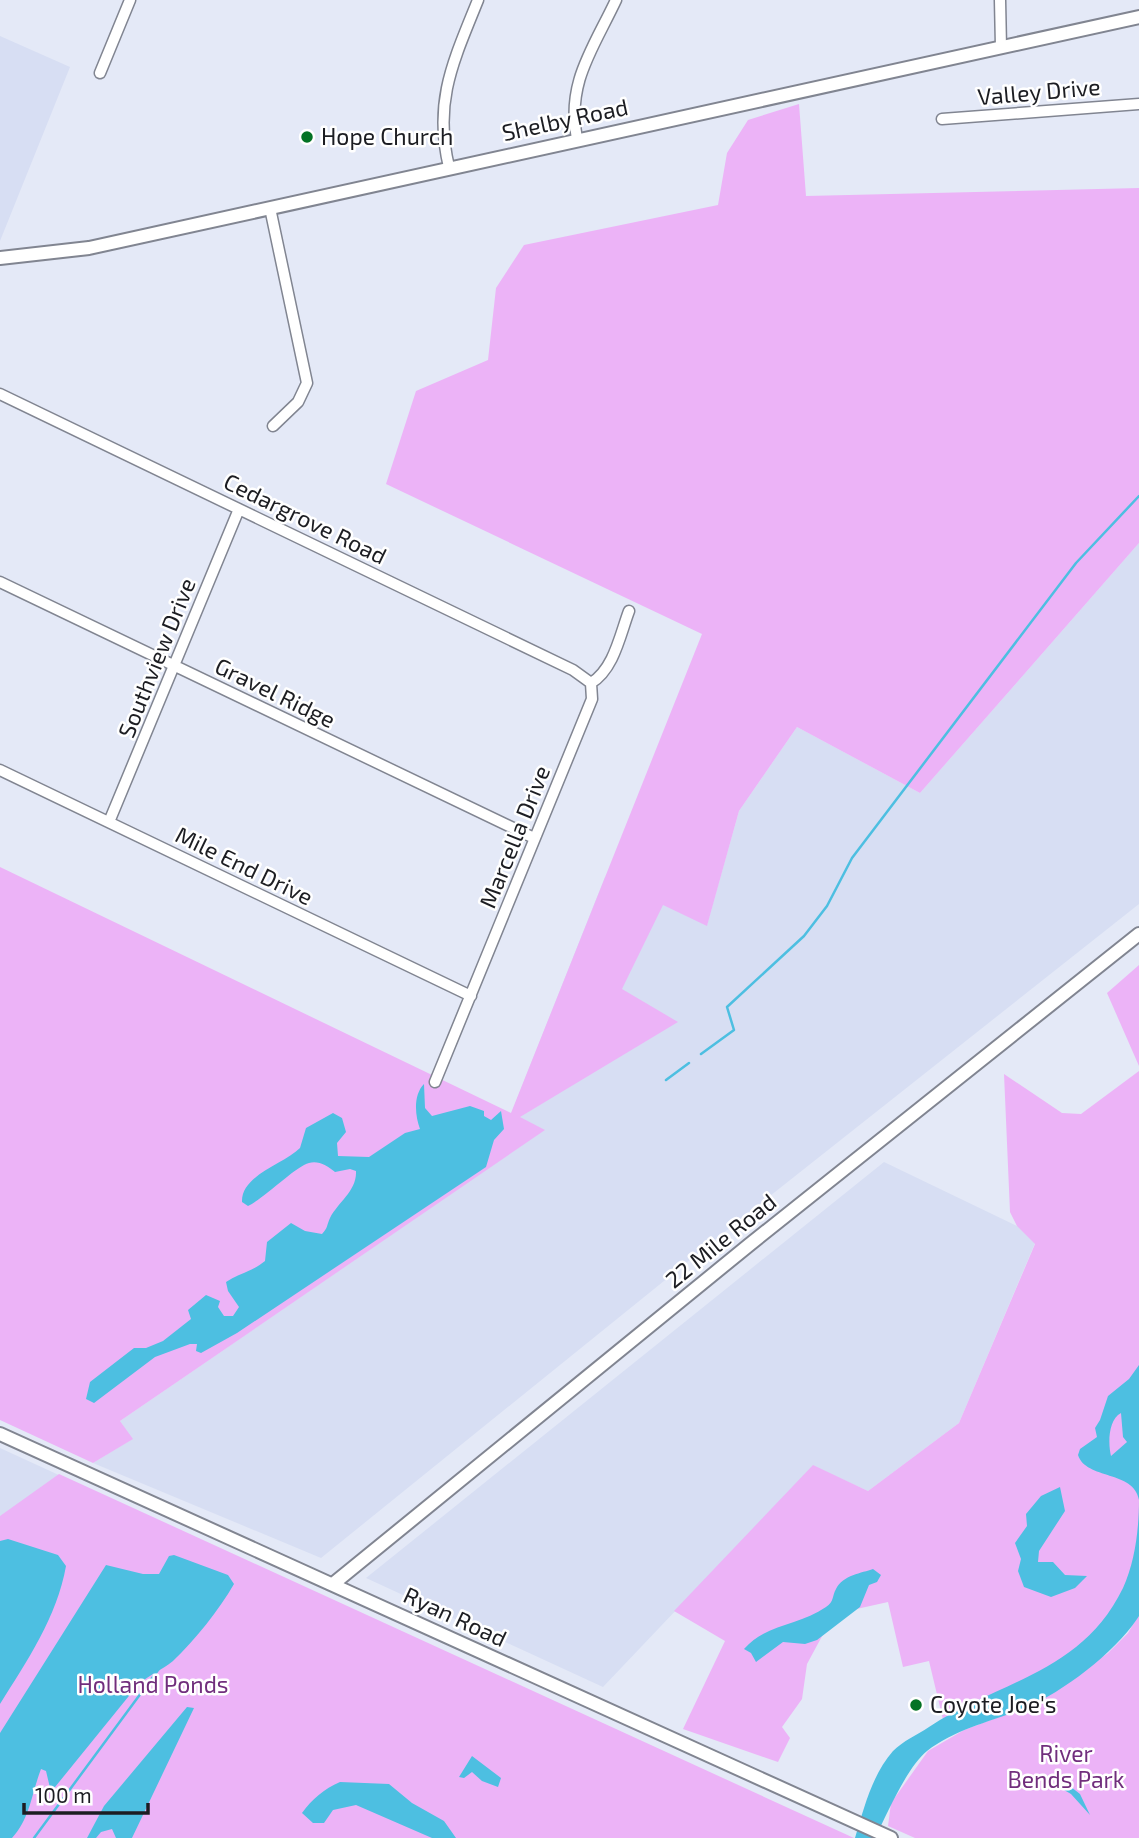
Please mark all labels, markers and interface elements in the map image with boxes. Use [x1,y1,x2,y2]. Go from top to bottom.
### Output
street label: Valley Drive [976,72,1102,110]
street label: Shelby Road [499,92,630,146]
place label: Hope Church [321,122,453,150]
marker: Hope Church [299,129,315,145]
street label: Cedargrove Road [219,467,391,570]
street label: Southview Drive [111,574,201,742]
street label: Gravel Ridge [211,651,340,733]
street label: Marcella Drive [473,761,555,912]
street label: Mile End Drive [171,820,318,910]
street label: 22 Mile Road [659,1187,781,1293]
street label: Ryan Road [399,1580,511,1652]
park label: Holland Ponds [77,1670,229,1698]
place label: Coyote Joe's [930,1690,1056,1718]
marker: Coyote Joe's [908,1697,924,1713]
park label: River Bends Park [1007,1739,1125,1793]
scale bar [24,1772,149,1816]
text: 100 m [35,1782,92,1807]

